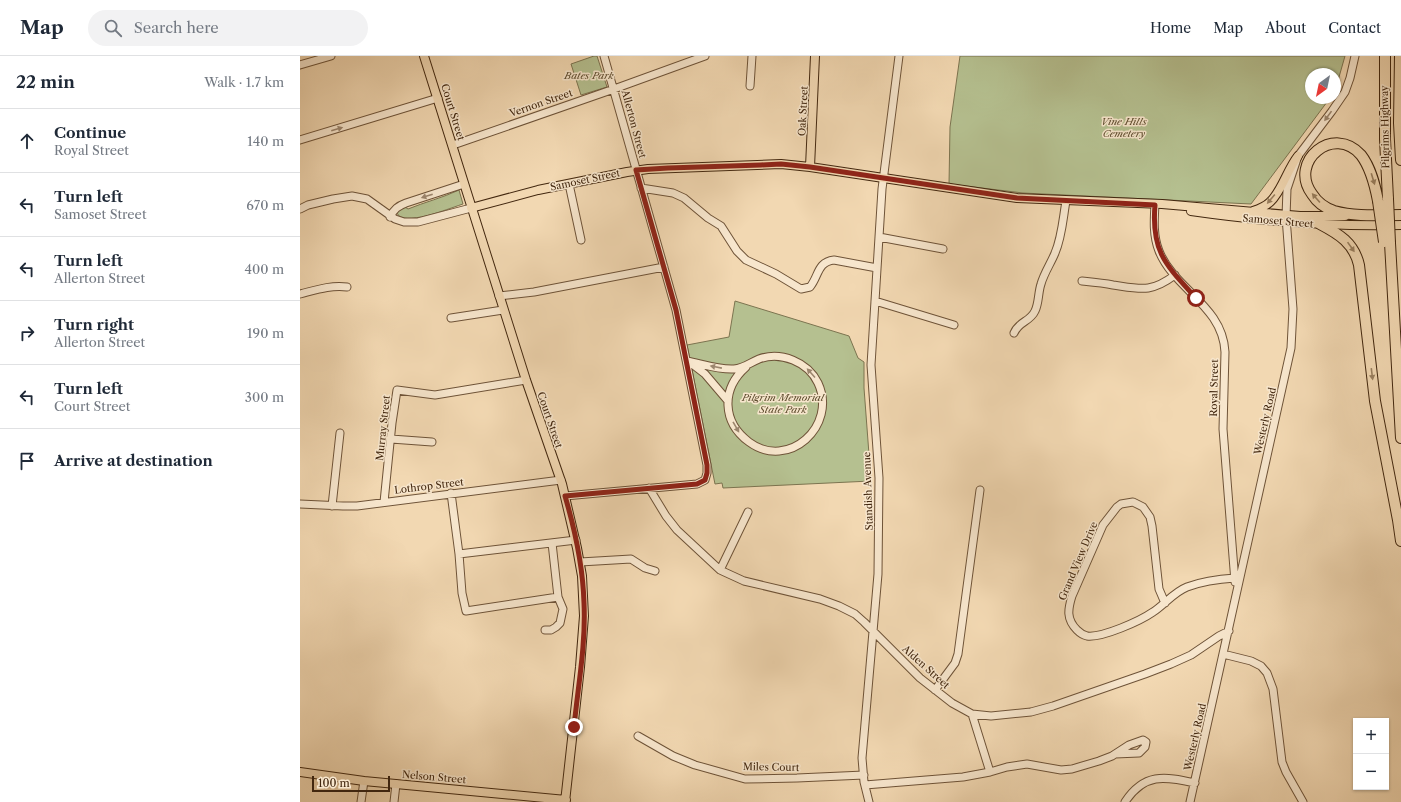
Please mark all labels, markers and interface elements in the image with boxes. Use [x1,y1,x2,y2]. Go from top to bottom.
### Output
search box [88,10,368,46]
text: Map [20,16,64,39]
icon: search [102,17,124,39]
text: Search here [134,18,219,37]
text: Home [1150,19,1191,37]
text: Map [1213,19,1243,37]
text: About [1265,19,1306,37]
text: Contact [1328,19,1381,37]
north arrow [1305,68,1341,104]
park label: Bates Park [563,69,615,82]
text: 22 min [16,72,75,92]
text: Walk · 1.7 km [204,74,284,90]
street label: Court Street [438,82,468,142]
street label: Oak Street [795,85,811,136]
street label: Pilgrims Highway [1378,85,1392,169]
street label: Vernon Street [507,86,575,120]
street label: Allerton Street [618,87,649,160]
one-way arrow [1324,111,1332,122]
park label: Vine Hills Cemetery [1101,115,1148,140]
text: Continue [54,123,126,142]
one-way arrow [332,126,344,132]
icon: ahead [16,130,38,152]
text: 140 m [247,133,284,149]
text: Royal Street [54,142,129,158]
street label: Samoset Street [549,166,622,194]
one-way arrow [1370,174,1376,186]
text: Turn left [54,187,123,206]
one-way arrow [1311,192,1320,203]
one-way arrow [421,193,433,199]
icon: left [16,194,38,216]
one-way arrow [1267,194,1275,205]
text: 670 m [246,197,284,213]
text: Samoset Street [54,206,147,222]
street label: Samoset Street [1242,211,1314,231]
one-way arrow [1347,242,1355,252]
text: Turn left [54,251,123,270]
icon: left [16,258,38,280]
text: 400 m [244,261,284,277]
text: Allerton Street [54,270,145,286]
route start [1187,289,1205,307]
text: Turn right [54,315,134,334]
icon: right [16,322,38,344]
text: 190 m [247,325,284,341]
text: Allerton Street [54,334,145,350]
street label: Royal Street [1207,359,1221,417]
one-way arrow [710,364,722,370]
one-way arrow [806,368,815,378]
one-way arrow [1369,368,1375,380]
text: Turn left [54,379,123,398]
icon: left [16,386,38,408]
street label: Westerly Road [1251,386,1279,457]
text: 300 m [245,389,284,405]
street label: Court Street [534,390,566,450]
park label: Pilgrim Memorial State Park [741,391,826,416]
street label: Murray Street [373,394,393,461]
text: Court Street [54,398,130,414]
one-way arrow [733,421,739,433]
icon: arrive [16,450,38,472]
text: Arrive at destination [54,451,213,470]
street label: Standish Avenue [860,451,876,531]
street label: Lothrop Street [394,475,465,497]
street label: Grand View Drive [1056,519,1101,602]
street label: Alden Street [899,642,953,692]
street label: Westerly Road [1181,702,1209,773]
route end [565,718,583,736]
map controls [1353,718,1389,790]
button: + [1353,718,1389,754]
button: − [1353,754,1389,790]
street label: Miles Court [743,760,800,774]
street label: Nelson Street [401,768,467,786]
scale bar [312,774,390,793]
text: 100 m [318,776,350,790]

